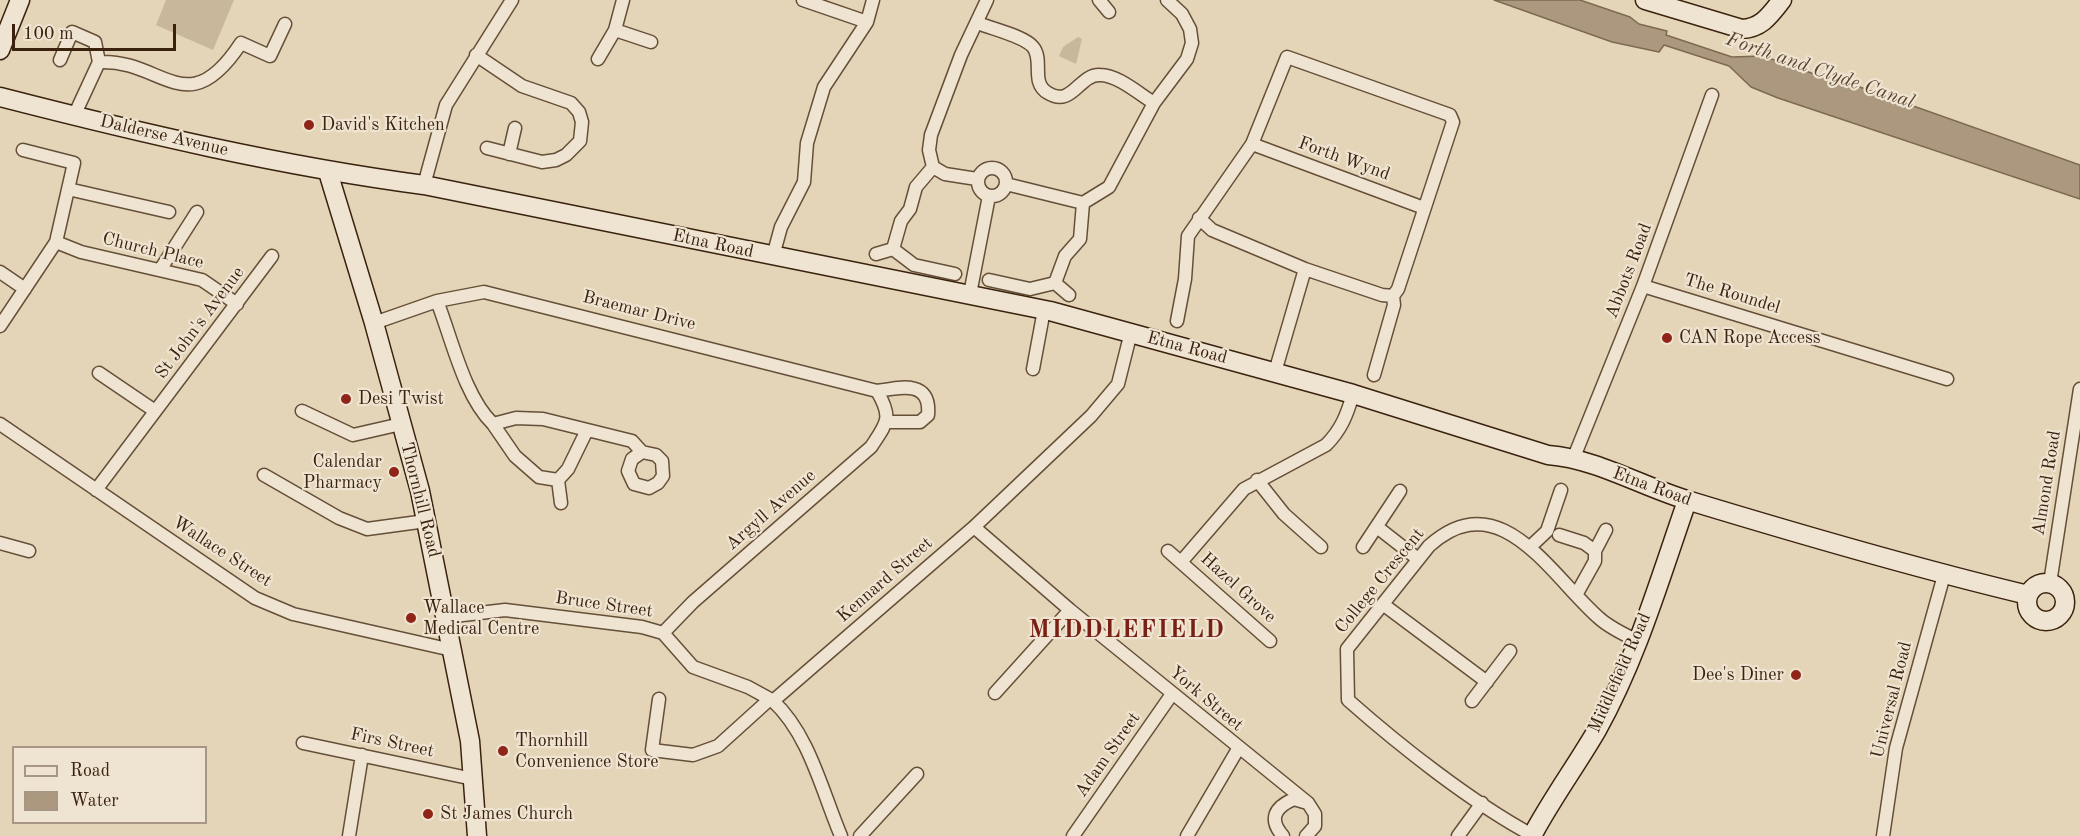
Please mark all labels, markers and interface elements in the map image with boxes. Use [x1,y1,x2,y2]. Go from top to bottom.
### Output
scale bar [15,12,178,50]
text: 100 m [23,25,74,43]
water label: Forth and Clyde Canal [1723,27,1917,115]
street label: Dalderse Avenue [98,111,230,161]
place label: David's Kitchen [321,114,445,136]
marker: David's Kitchen [302,118,316,132]
street label: Forth Wynd [1295,132,1393,186]
street label: Abbots Road [1601,220,1657,322]
street label: Etna Road [670,225,756,263]
street label: Church Place [100,228,206,274]
street label: St John's Avenue [151,263,249,383]
street label: The Roundel [1681,269,1783,319]
street label: Braemar Drive [580,287,698,335]
street label: Etna Road [1144,327,1230,369]
place label: CAN Rope Access [1679,327,1821,349]
marker: CAN Rope Access [1660,331,1674,345]
place label: Desi Twist [358,388,444,410]
marker: Desi Twist [339,392,353,406]
street label: Almond Road [2028,429,2066,537]
street label: Thornhill Road [395,440,445,560]
place label: Calendar Pharmacy [303,451,382,494]
street label: Etna Road [1610,463,1694,511]
marker: Calendar Pharmacy [387,465,401,479]
street label: Argyll Avenue [722,465,820,555]
street label: Wallace Street [168,512,276,592]
street label: College Crescent [1331,524,1429,638]
street label: Kennard Street [833,533,937,627]
street label: Hazel Grove [1196,548,1280,628]
street label: Bruce Street [554,587,654,623]
place label: Wallace Medical Centre [423,597,539,640]
street label: Middlefield Road [1584,610,1656,736]
marker: Wallace Medical Centre [404,611,418,625]
district label: MIDDLEFIELD [1029,617,1225,645]
street label: Universal Road [1867,639,1917,761]
street label: York Street [1165,662,1247,736]
place label: Dee's Diner [1692,664,1784,686]
marker: Dee's Diner [1789,668,1803,682]
street label: Adam Street [1071,708,1145,802]
street label: Firs Street [348,724,436,762]
place label: Thornhill Convenience Store [515,730,658,772]
marker: Thornhill Convenience Store [496,744,510,758]
legend [12,746,207,824]
text: Road [70,762,110,780]
text: Water [70,792,119,810]
place label: St James Church [440,803,573,825]
marker: St James Church [421,807,435,821]

